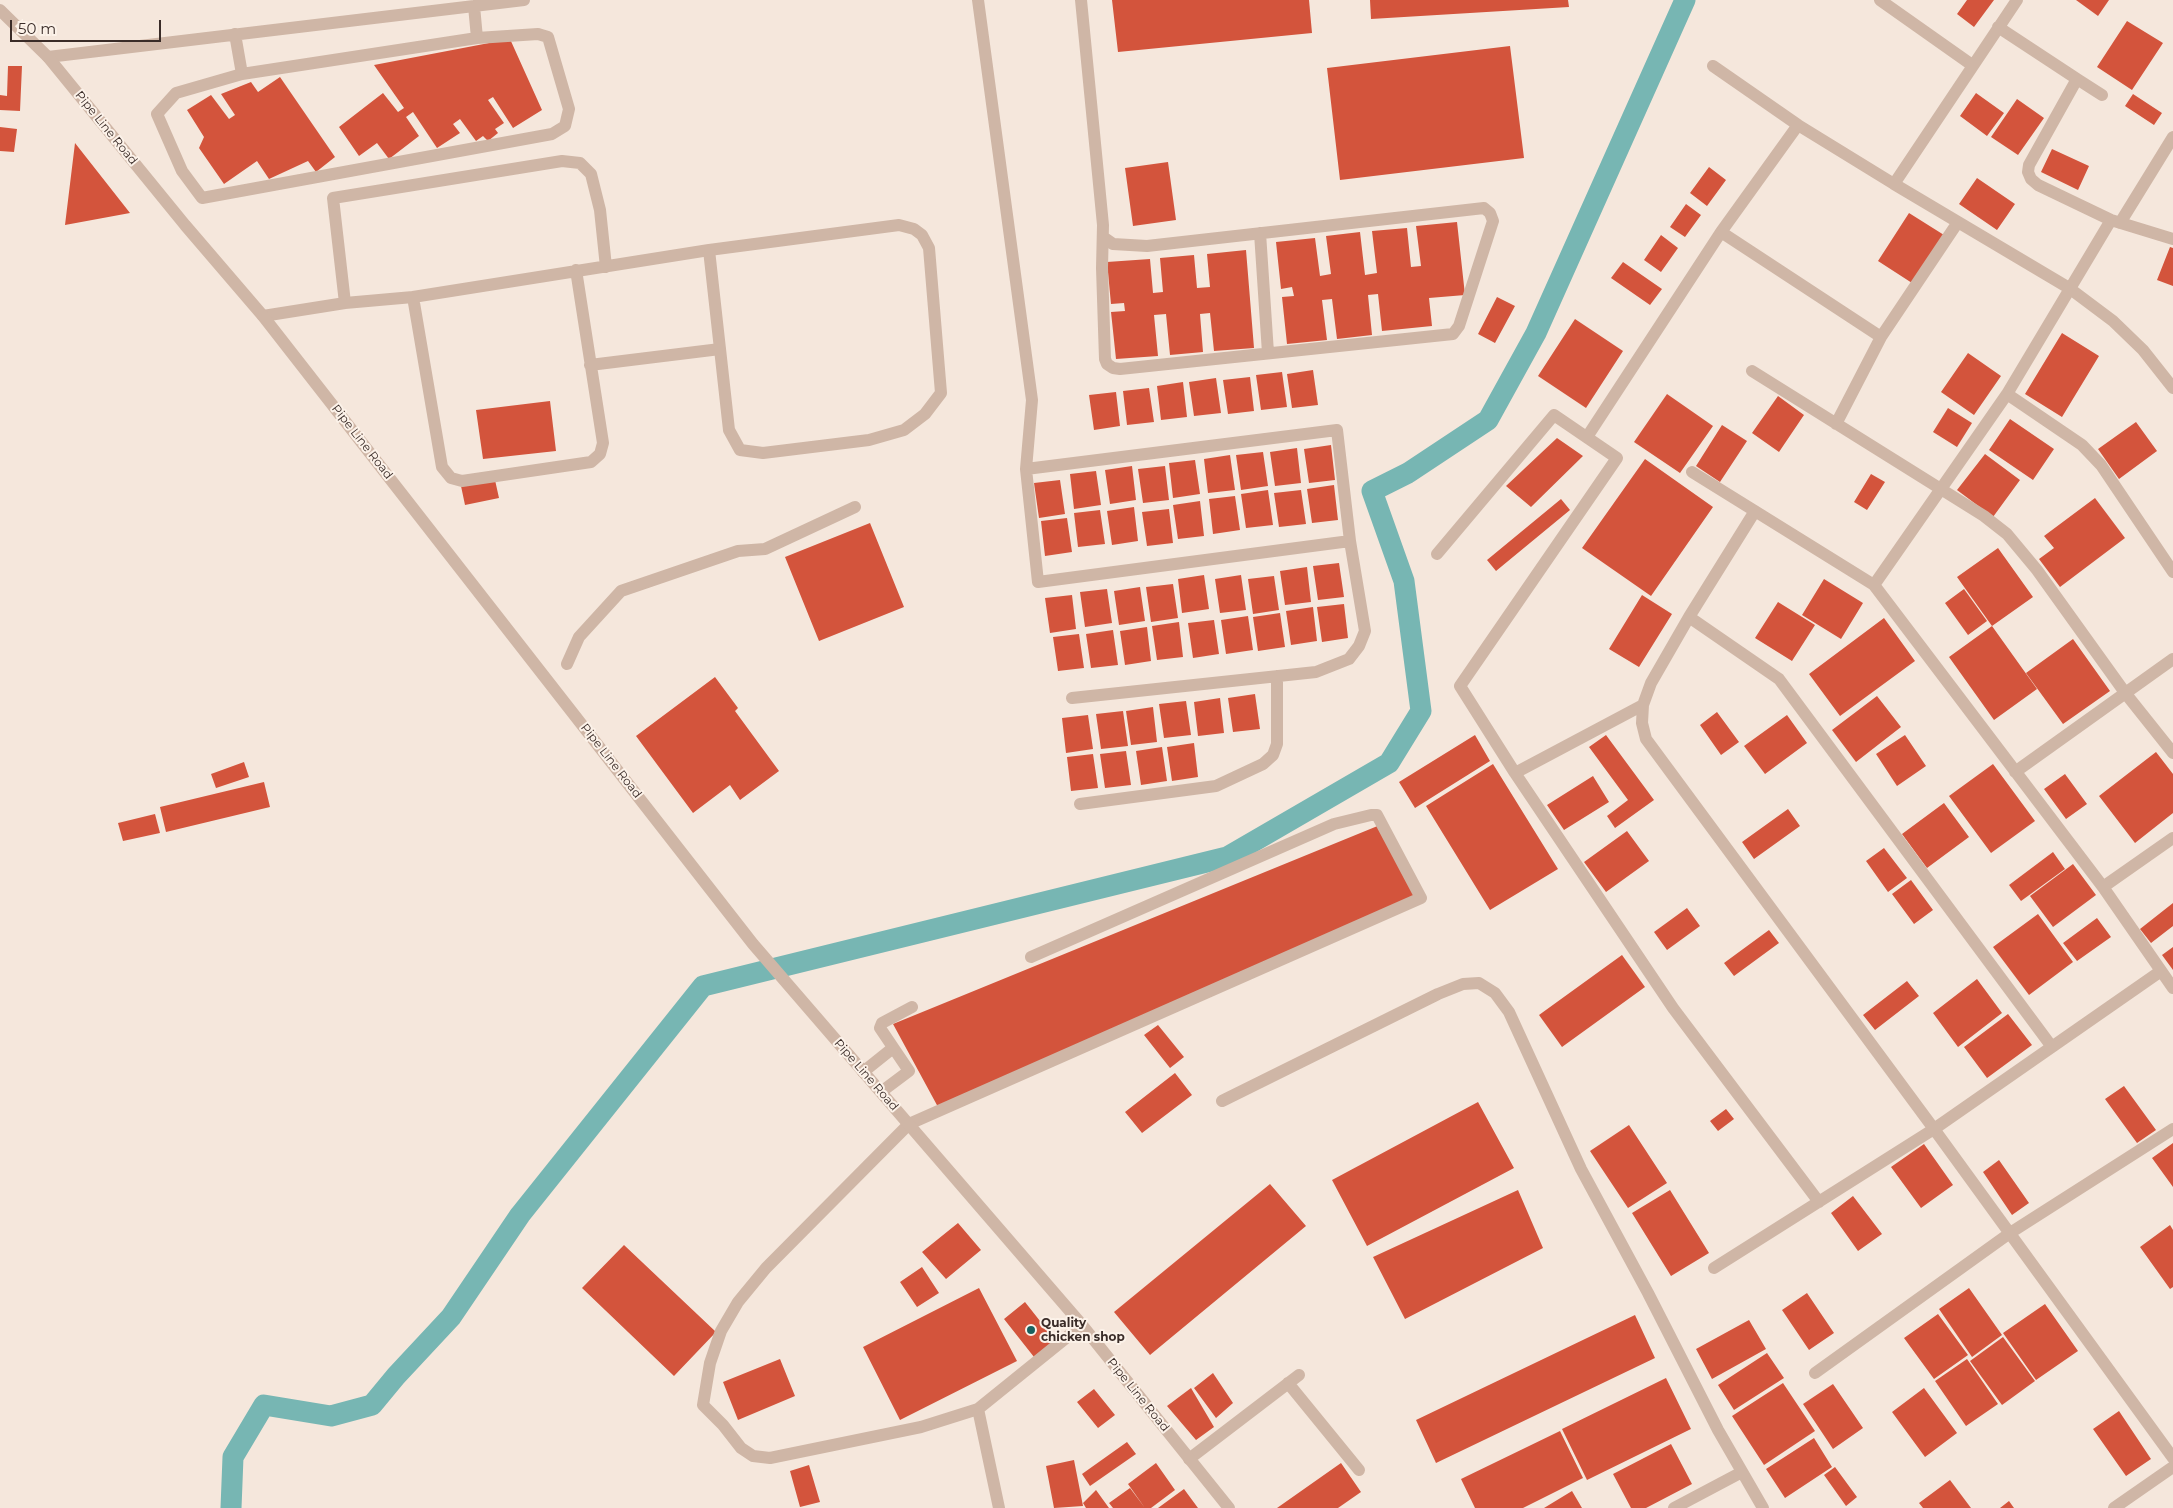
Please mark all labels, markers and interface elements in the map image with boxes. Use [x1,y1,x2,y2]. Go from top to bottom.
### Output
scale bar [12,10,164,42]
text: 50 m [18,19,56,38]
street label: Pipe Line Road [72,88,140,168]
street label: Pipe Line Road [328,402,396,482]
street label: Pipe Line Road [577,721,645,801]
street label: Pipe Line Road [831,1036,901,1114]
place label: Quality chicken shop [1041,1316,1125,1344]
marker: Quality chicken shop [1025,1324,1037,1336]
street label: Pipe Line Road [1104,1355,1172,1435]

